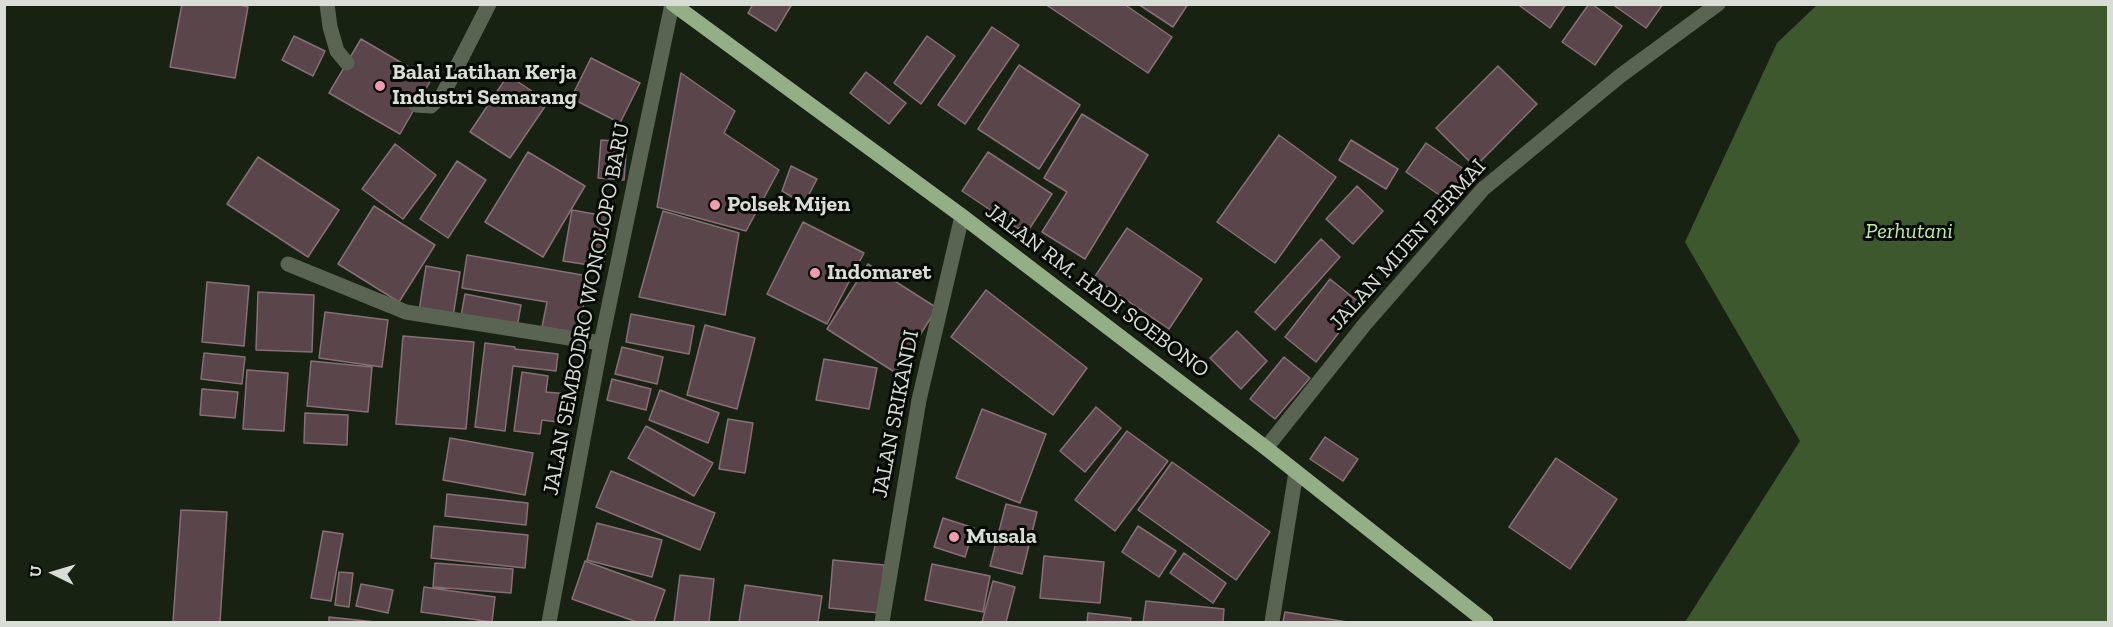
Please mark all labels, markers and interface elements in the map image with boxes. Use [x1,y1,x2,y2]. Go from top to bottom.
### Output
place label: Balai Latihan Kerja Industri Semarang [392,60,577,112]
marker: Balai Latihan Kerja Industri Semarang [373,79,387,93]
street label: JALAN SEMBODRO WONOLOPO BARU [538,120,636,498]
street label: JALAN MIJEN PERMAI [1324,154,1492,336]
place label: Polsek Mijen [727,192,850,218]
marker: Polsek Mijen [708,198,722,212]
street label: JALAN RM. HADI SOEBONO [980,198,1214,384]
park label: Perhutani [1865,219,1953,245]
place label: Indomaret [827,260,931,286]
marker: Indomaret [808,266,822,280]
street label: JALAN SRIKANDI [867,328,925,500]
place label: Musala [966,524,1037,550]
marker: Musala [947,530,961,544]
north arrow [24,543,84,603]
text: U [26,565,46,578]

